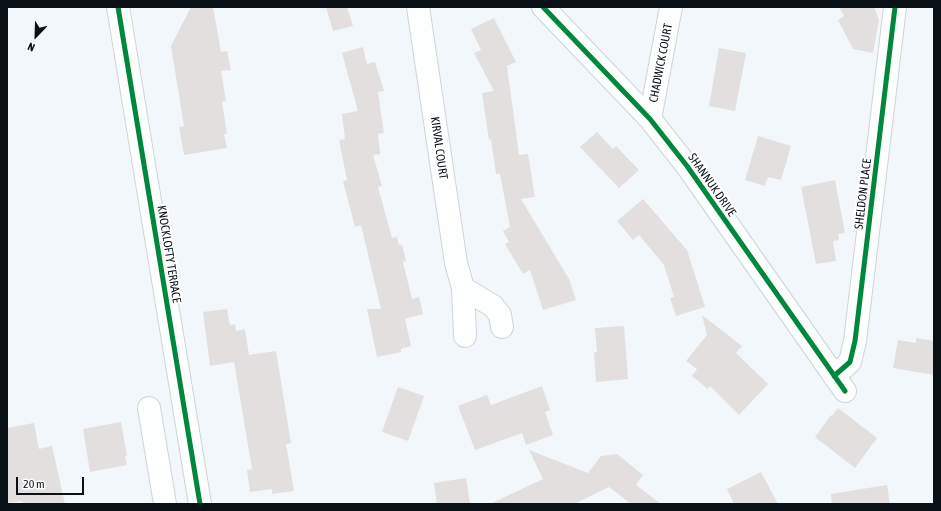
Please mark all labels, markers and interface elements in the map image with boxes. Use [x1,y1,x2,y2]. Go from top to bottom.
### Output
north arrow [16,16,56,56]
street label: CHADWICK COURT [646,22,676,104]
text: N [26,40,37,54]
street label: KIRVAL COURT [427,116,451,180]
street label: SHANNUK DRIVE [685,151,739,219]
street label: SHELDON PLACE [852,158,874,230]
street label: KNOCKLOFTY TERRACE [154,204,184,304]
scale bar [18,469,86,495]
text: 20 m [23,477,45,491]

